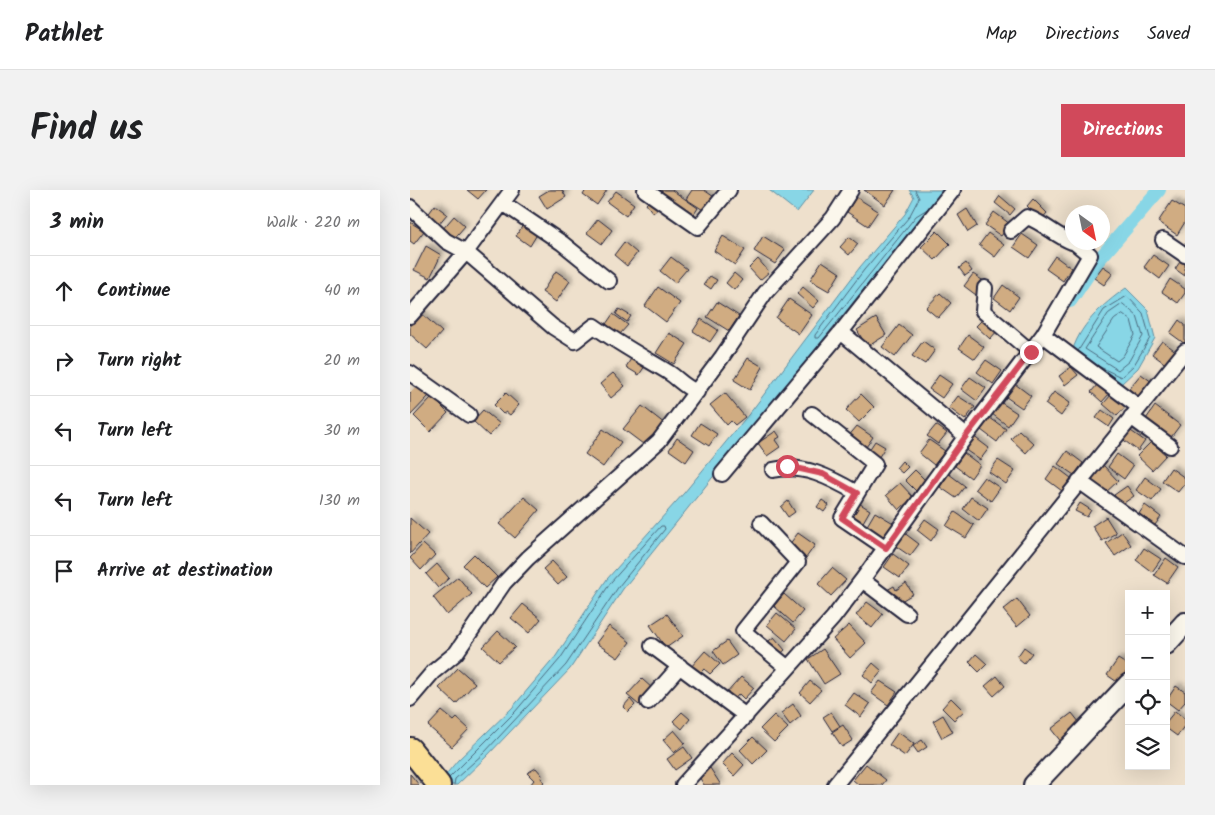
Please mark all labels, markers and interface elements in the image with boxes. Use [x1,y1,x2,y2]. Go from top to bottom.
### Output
text: Pathlet [25,15,104,54]
text: Map [985,20,1017,49]
text: Directions [1045,20,1119,49]
text: Saved [1147,20,1190,49]
text: Find us [30,102,143,158]
button: Directions [1061,104,1185,157]
north arrow [1065,205,1110,250]
text: 3 min [50,206,104,239]
text: Walk · 220 m [266,210,360,235]
text: Continue [97,276,170,306]
icon: ahead [50,277,78,305]
text: 40 m [324,278,360,303]
route end [1020,341,1043,364]
text: Turn right [97,346,182,376]
icon: right [50,347,78,375]
text: 20 m [324,348,360,373]
text: Turn left [97,416,172,446]
icon: left [50,417,78,445]
text: 30 m [324,418,360,443]
route start [776,455,799,478]
text: Turn left [97,486,172,516]
icon: left [50,487,78,515]
text: 130 m [319,488,360,513]
text: Arrive at destination [97,556,273,586]
icon: arrive [50,557,78,585]
map controls [1125,590,1170,770]
button: + [1125,590,1170,635]
button: − [1125,635,1170,680]
button: locate [1125,680,1170,725]
button: layers [1125,725,1170,770]

